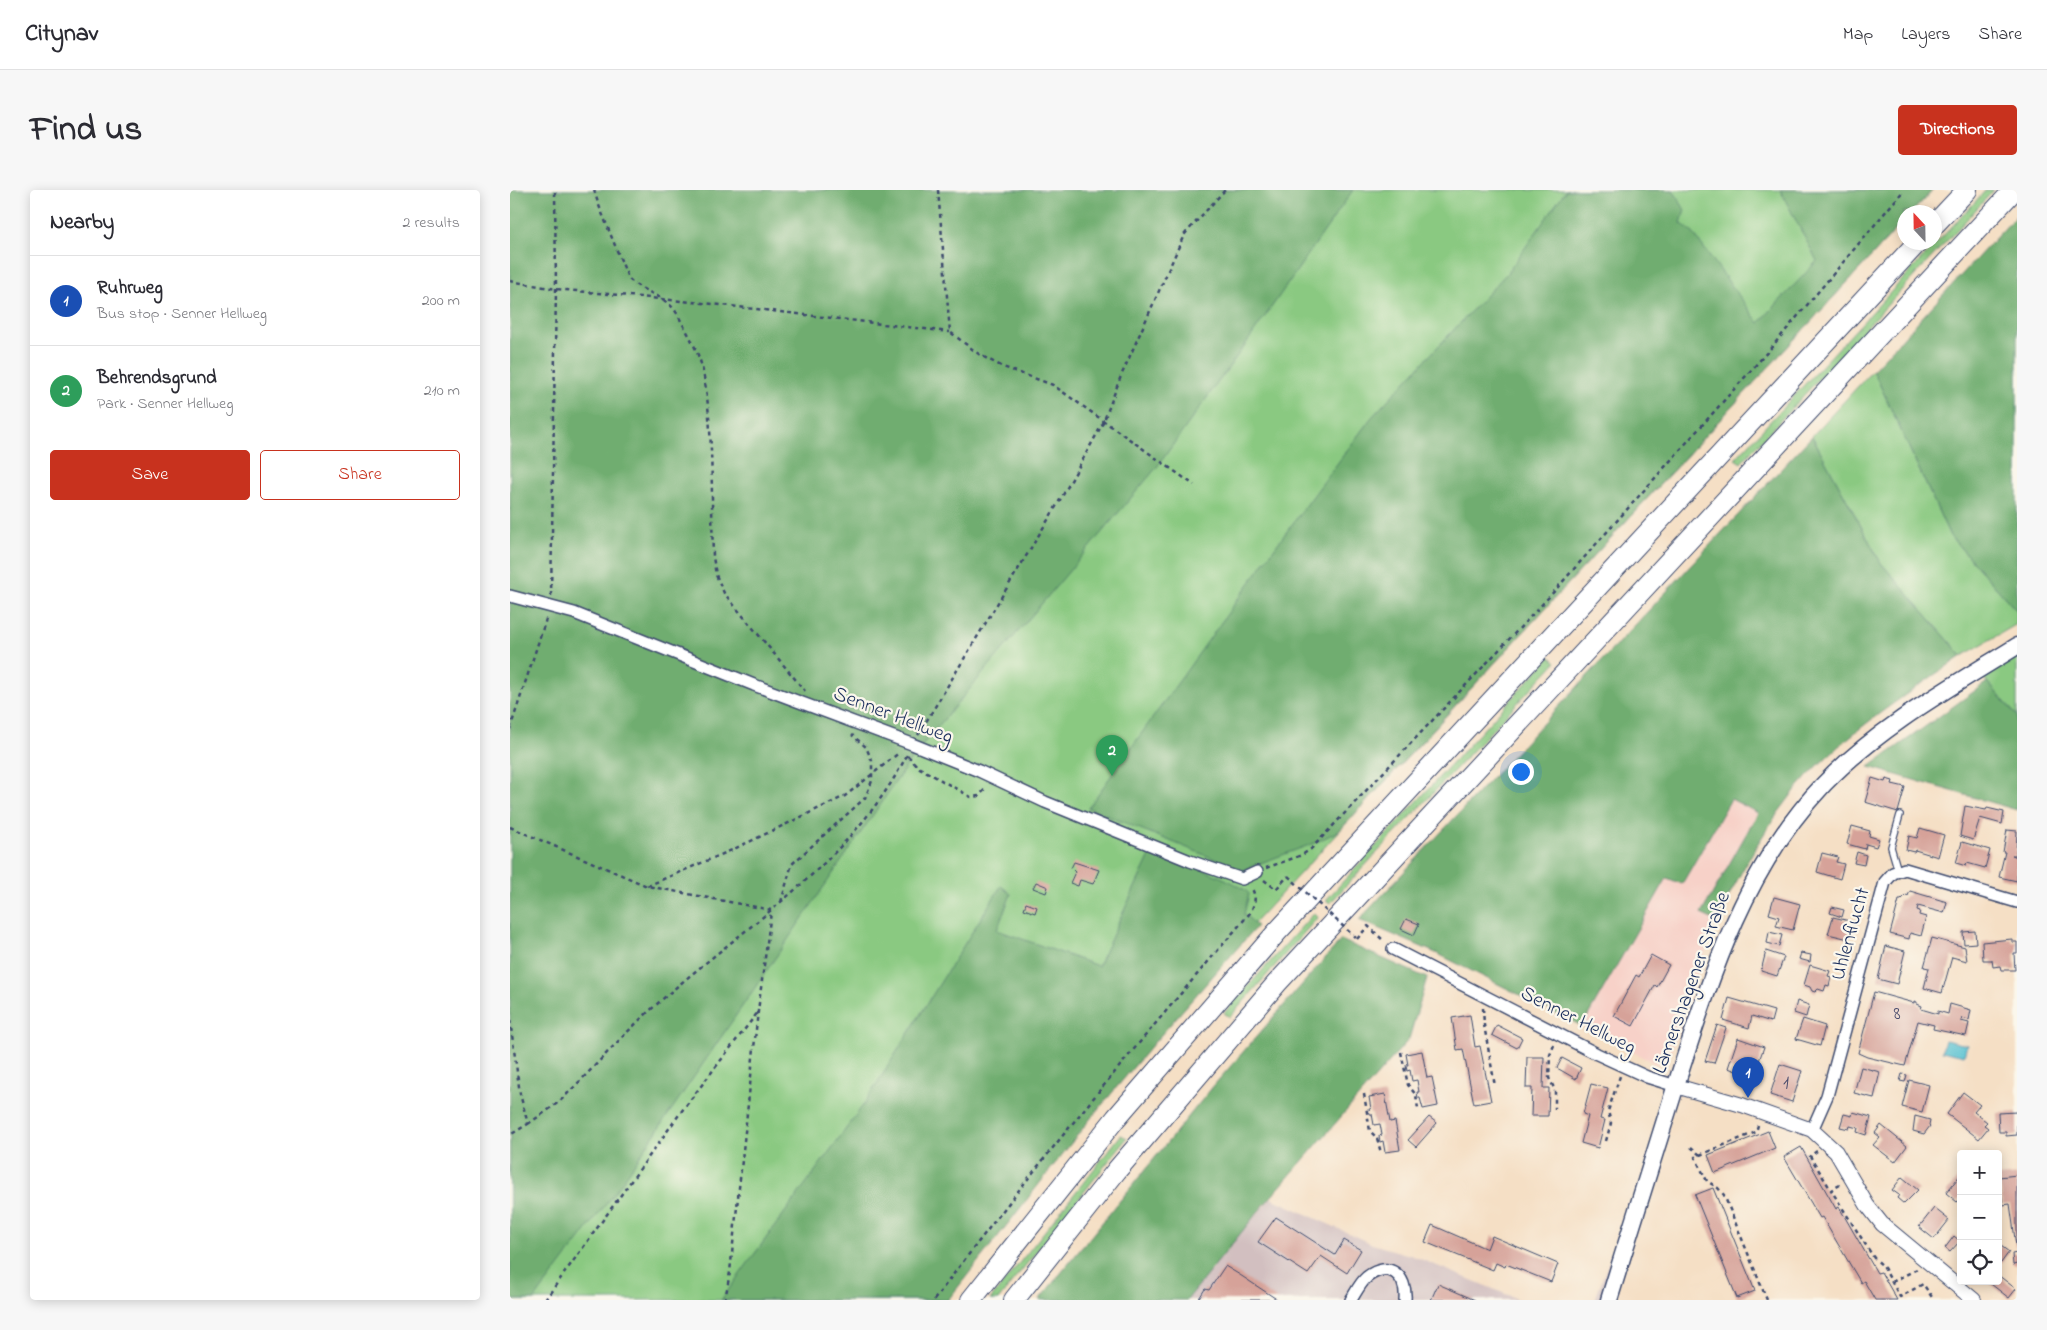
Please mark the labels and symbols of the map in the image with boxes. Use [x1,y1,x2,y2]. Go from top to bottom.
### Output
north arrow [1897,205,1942,250]
street label: Senner Hellweg [828,679,957,754]
pin: 2 [1096,735,1128,776]
your location [1508,759,1534,785]
street label: Uhlenflucht [1823,884,1879,984]
street label: Lämershagener Straße [1645,887,1741,1079]
street label: Senner Hellweg [1514,979,1641,1065]
house number: 8 [1893,1001,1901,1028]
pin: 1 [1732,1057,1764,1098]
house number: 1 [1783,1070,1789,1097]

